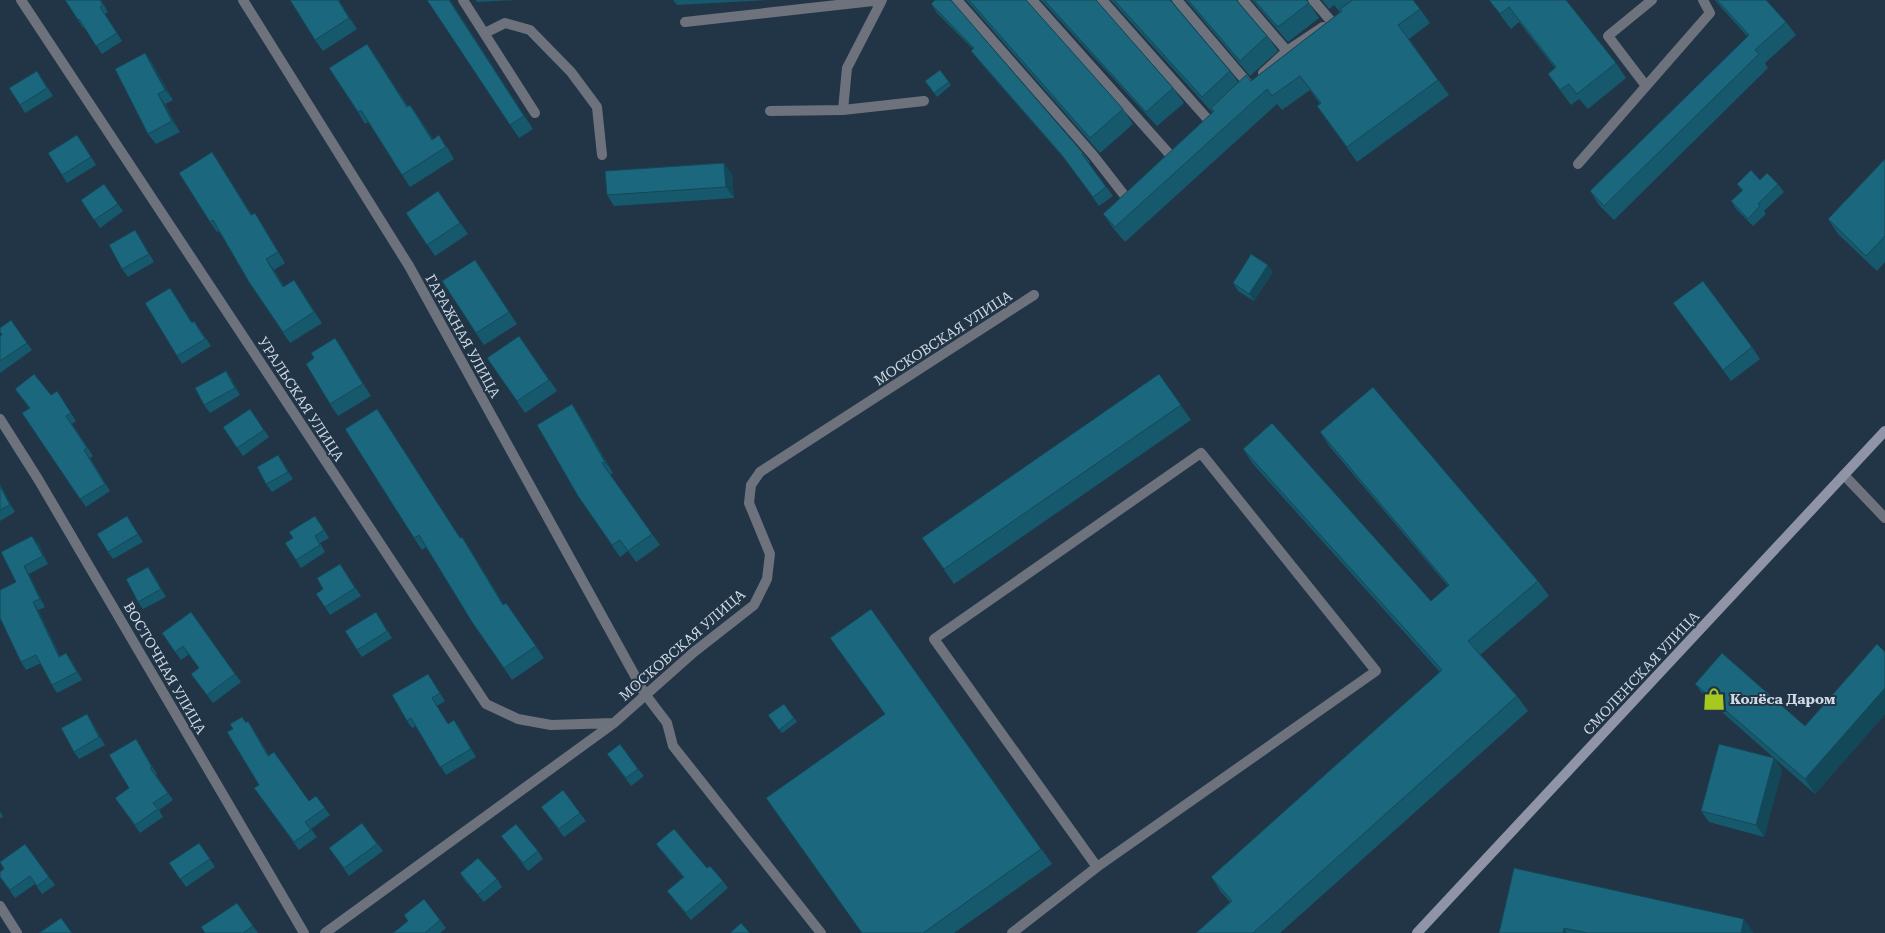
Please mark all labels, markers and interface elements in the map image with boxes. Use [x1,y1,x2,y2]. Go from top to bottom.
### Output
street label: ГАРАЖНАЯ УЛИЦА [422,272,504,401]
street label: МОСКОВСКАЯ УЛИЦА [871,287,1015,389]
street label: УРАЛЬСКАЯ УЛИЦА [255,334,347,464]
street label: МОСКОВСКАЯ УЛИЦА [616,586,748,704]
street label: ВОСТОЧНАЯ УЛИЦА [121,599,209,737]
street label: СМОЛЕНСКАЯ УЛИЦА [1580,608,1702,738]
shop icon: Колёса Даром [1701,686,1727,712]
place label: Колёса Даром [1730,691,1836,707]

